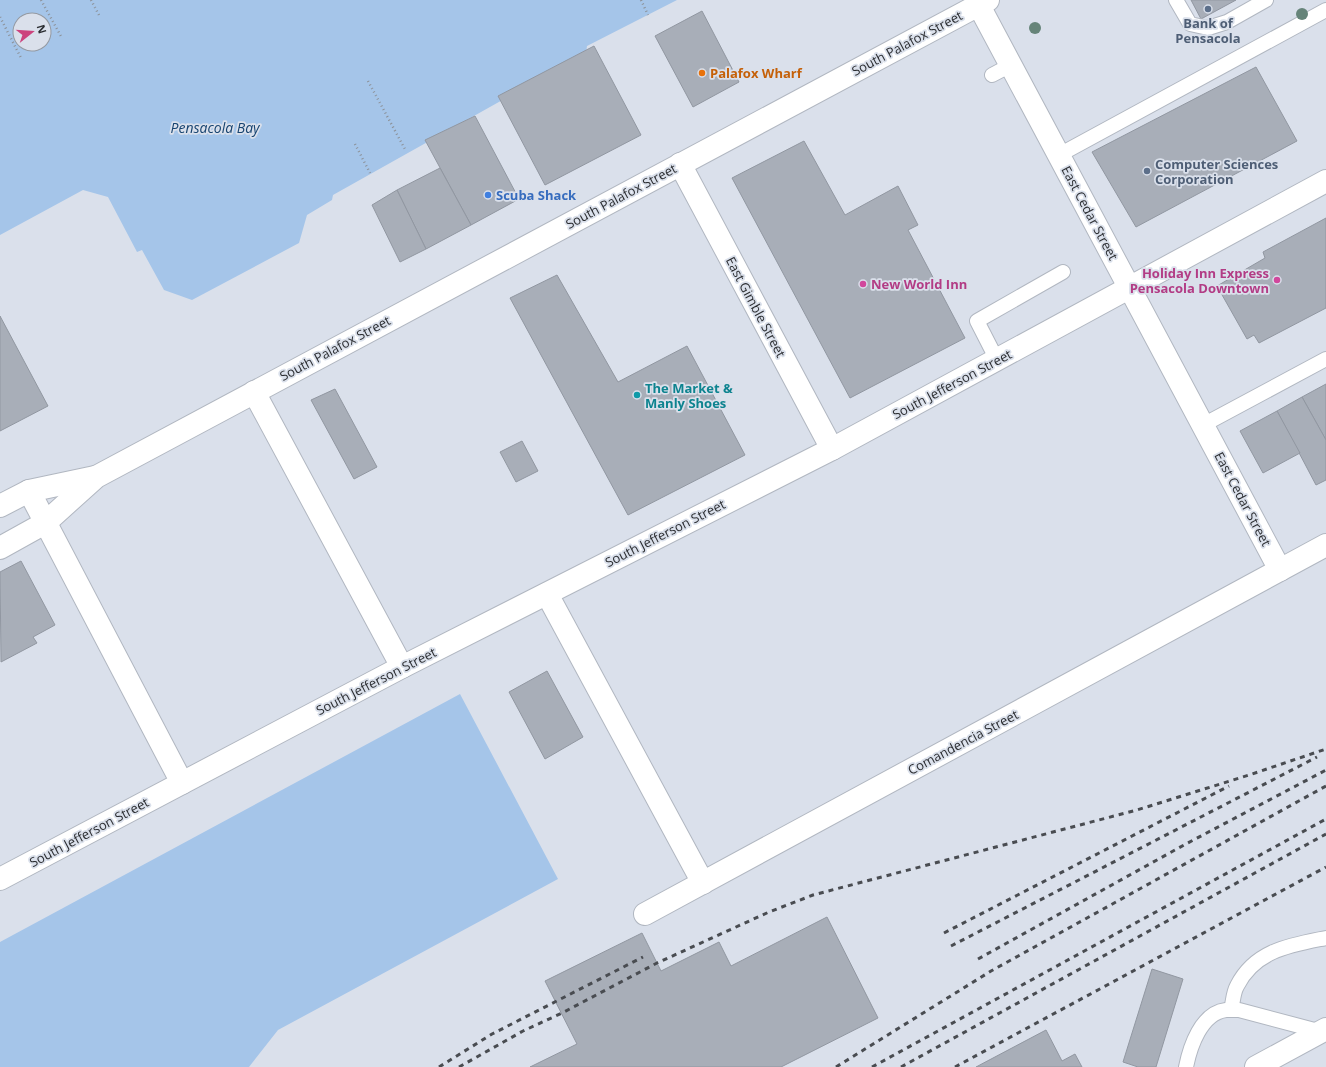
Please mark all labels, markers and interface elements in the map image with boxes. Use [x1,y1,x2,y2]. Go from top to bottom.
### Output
marker: Bank of Pensacola [1203,4,1213,14]
street label: South Palafox Street [848,6,966,80]
north arrow [12,12,52,52]
place label: Bank of Pensacola [1175,14,1241,47]
text: N [34,22,51,35]
place label: Palafox Wharf [710,64,803,82]
marker: Palafox Wharf [697,68,707,78]
water label: Pensacola Bay [171,118,261,137]
place label: Computer Sciences Corporation [1155,155,1278,188]
street label: South Palafox Street [562,159,680,233]
street label: East Cedar Street [1058,163,1123,264]
marker: Computer Sciences Corporation [1142,166,1152,176]
place label: Scuba Shack [496,186,577,204]
marker: Scuba Shack [483,190,493,200]
street label: East Gimble Street [722,253,790,361]
place label: Holiday Inn Express Pensacola Downtown [1130,264,1269,297]
place label: New World Inn [871,275,967,293]
marker: Holiday Inn Express Pensacola Downtown [1272,275,1282,285]
marker: New World Inn [858,279,868,289]
street label: South Palafox Street [276,311,394,385]
street label: South Jefferson Street [889,345,1015,423]
place label: The Market & Manly Shoes [645,379,733,412]
marker: The Market & Manly Shoes [632,390,642,400]
street label: East Cedar Street [1211,449,1276,550]
street label: South Jefferson Street [602,495,729,571]
street label: South Jefferson Street [313,643,440,719]
street label: Comandencia Street [905,705,1022,779]
street label: South Jefferson Street [26,793,152,871]

